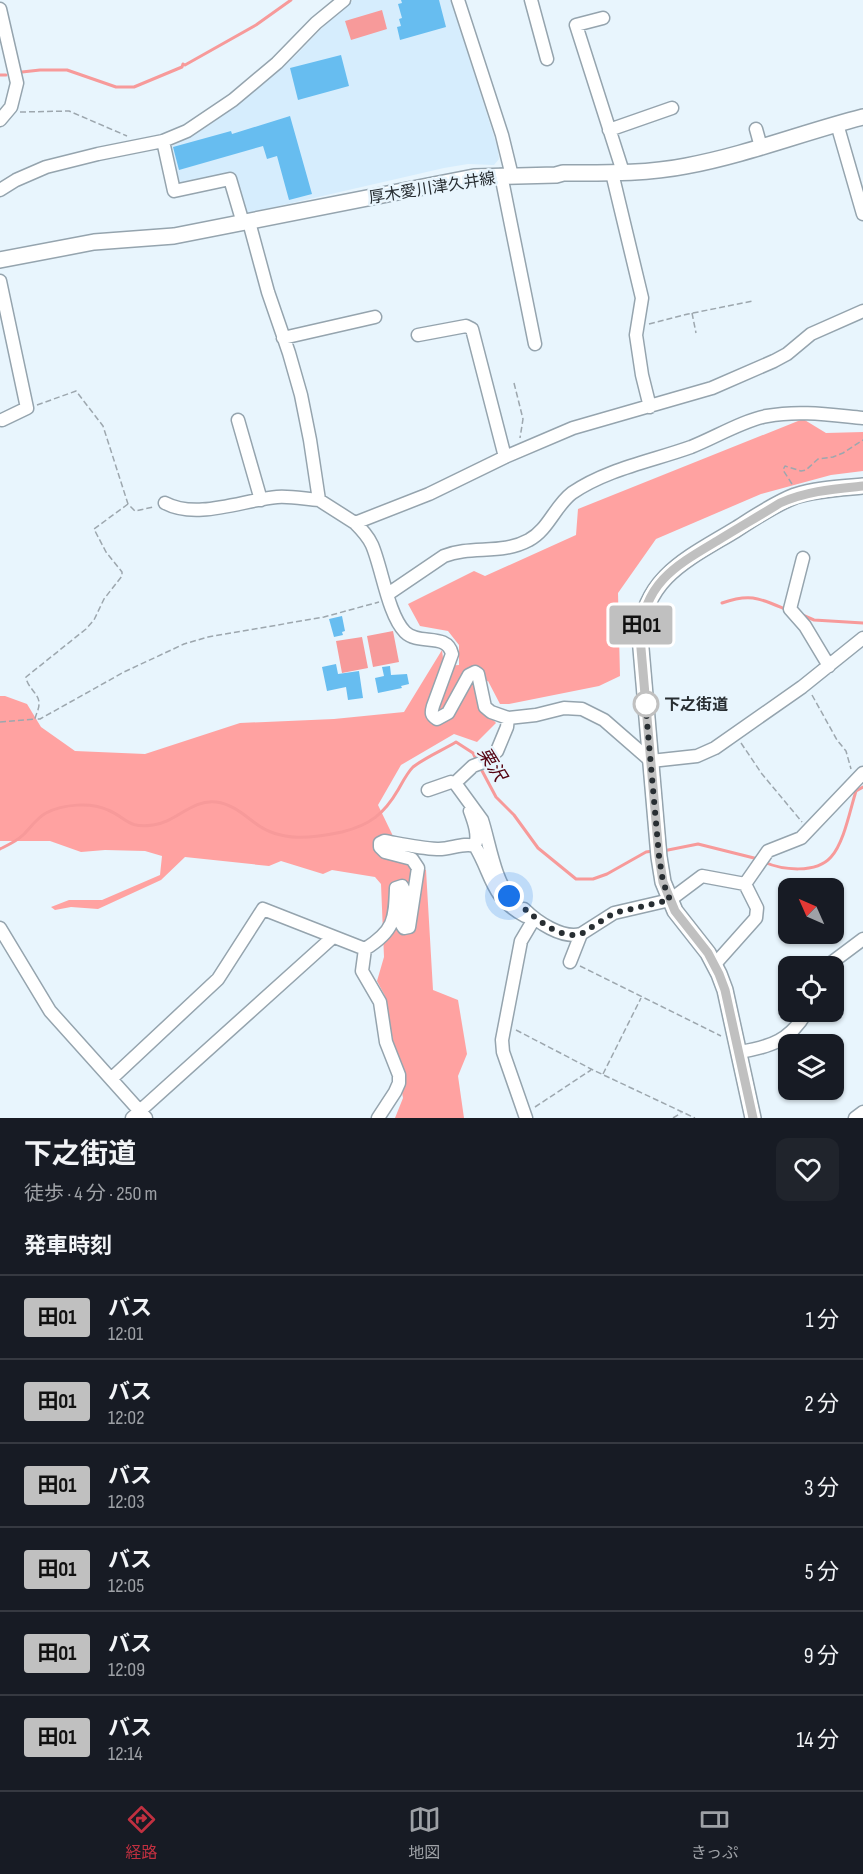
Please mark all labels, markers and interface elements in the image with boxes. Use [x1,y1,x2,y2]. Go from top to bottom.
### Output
street label: 厚木愛川津久井線 [368,169,497,208]
line badge: 田01 [606,606,676,644]
text: 田01 [621,613,661,638]
marker: 下之街道 [633,691,659,717]
place label: 下之街道 [664,696,728,715]
water label: 栗沢 [473,743,511,787]
north arrow [778,878,844,944]
map controls [778,878,844,1100]
your location [494,881,524,911]
button: locate [778,956,844,1022]
button: layers [778,1034,844,1100]
text: 下之街道 [24,1138,136,1171]
button: heart [776,1138,839,1201]
text: 徒歩 · 4 分 · 250 m [24,1182,157,1206]
text: 発車時刻 [24,1233,112,1260]
text: バス [108,1295,152,1322]
text: 田01 [37,1305,77,1330]
text: 1 分 [806,1307,839,1334]
text: 12:01 [108,1322,143,1346]
text: バス [108,1379,152,1406]
text: 田01 [37,1389,77,1414]
text: 2 分 [804,1391,839,1418]
text: 12:02 [108,1406,144,1430]
text: バス [108,1463,152,1490]
text: 田01 [37,1473,77,1498]
text: 3 分 [804,1475,839,1502]
text: 12:03 [108,1490,145,1514]
text: バス [108,1547,152,1574]
text: 田01 [37,1557,77,1582]
text: 5 分 [805,1559,839,1586]
text: 12:05 [108,1574,144,1598]
text: バス [108,1631,152,1658]
text: 田01 [37,1641,77,1666]
text: 9 分 [804,1643,839,1670]
text: 12:09 [108,1658,145,1682]
text: バス [108,1715,152,1742]
text: 田01 [37,1725,77,1750]
text: 14 分 [797,1727,839,1754]
text: 12:14 [108,1742,143,1766]
tab: 経路 [125,1803,158,1863]
tab: 地図 [408,1803,441,1863]
tab: きっぷ [691,1803,738,1863]

